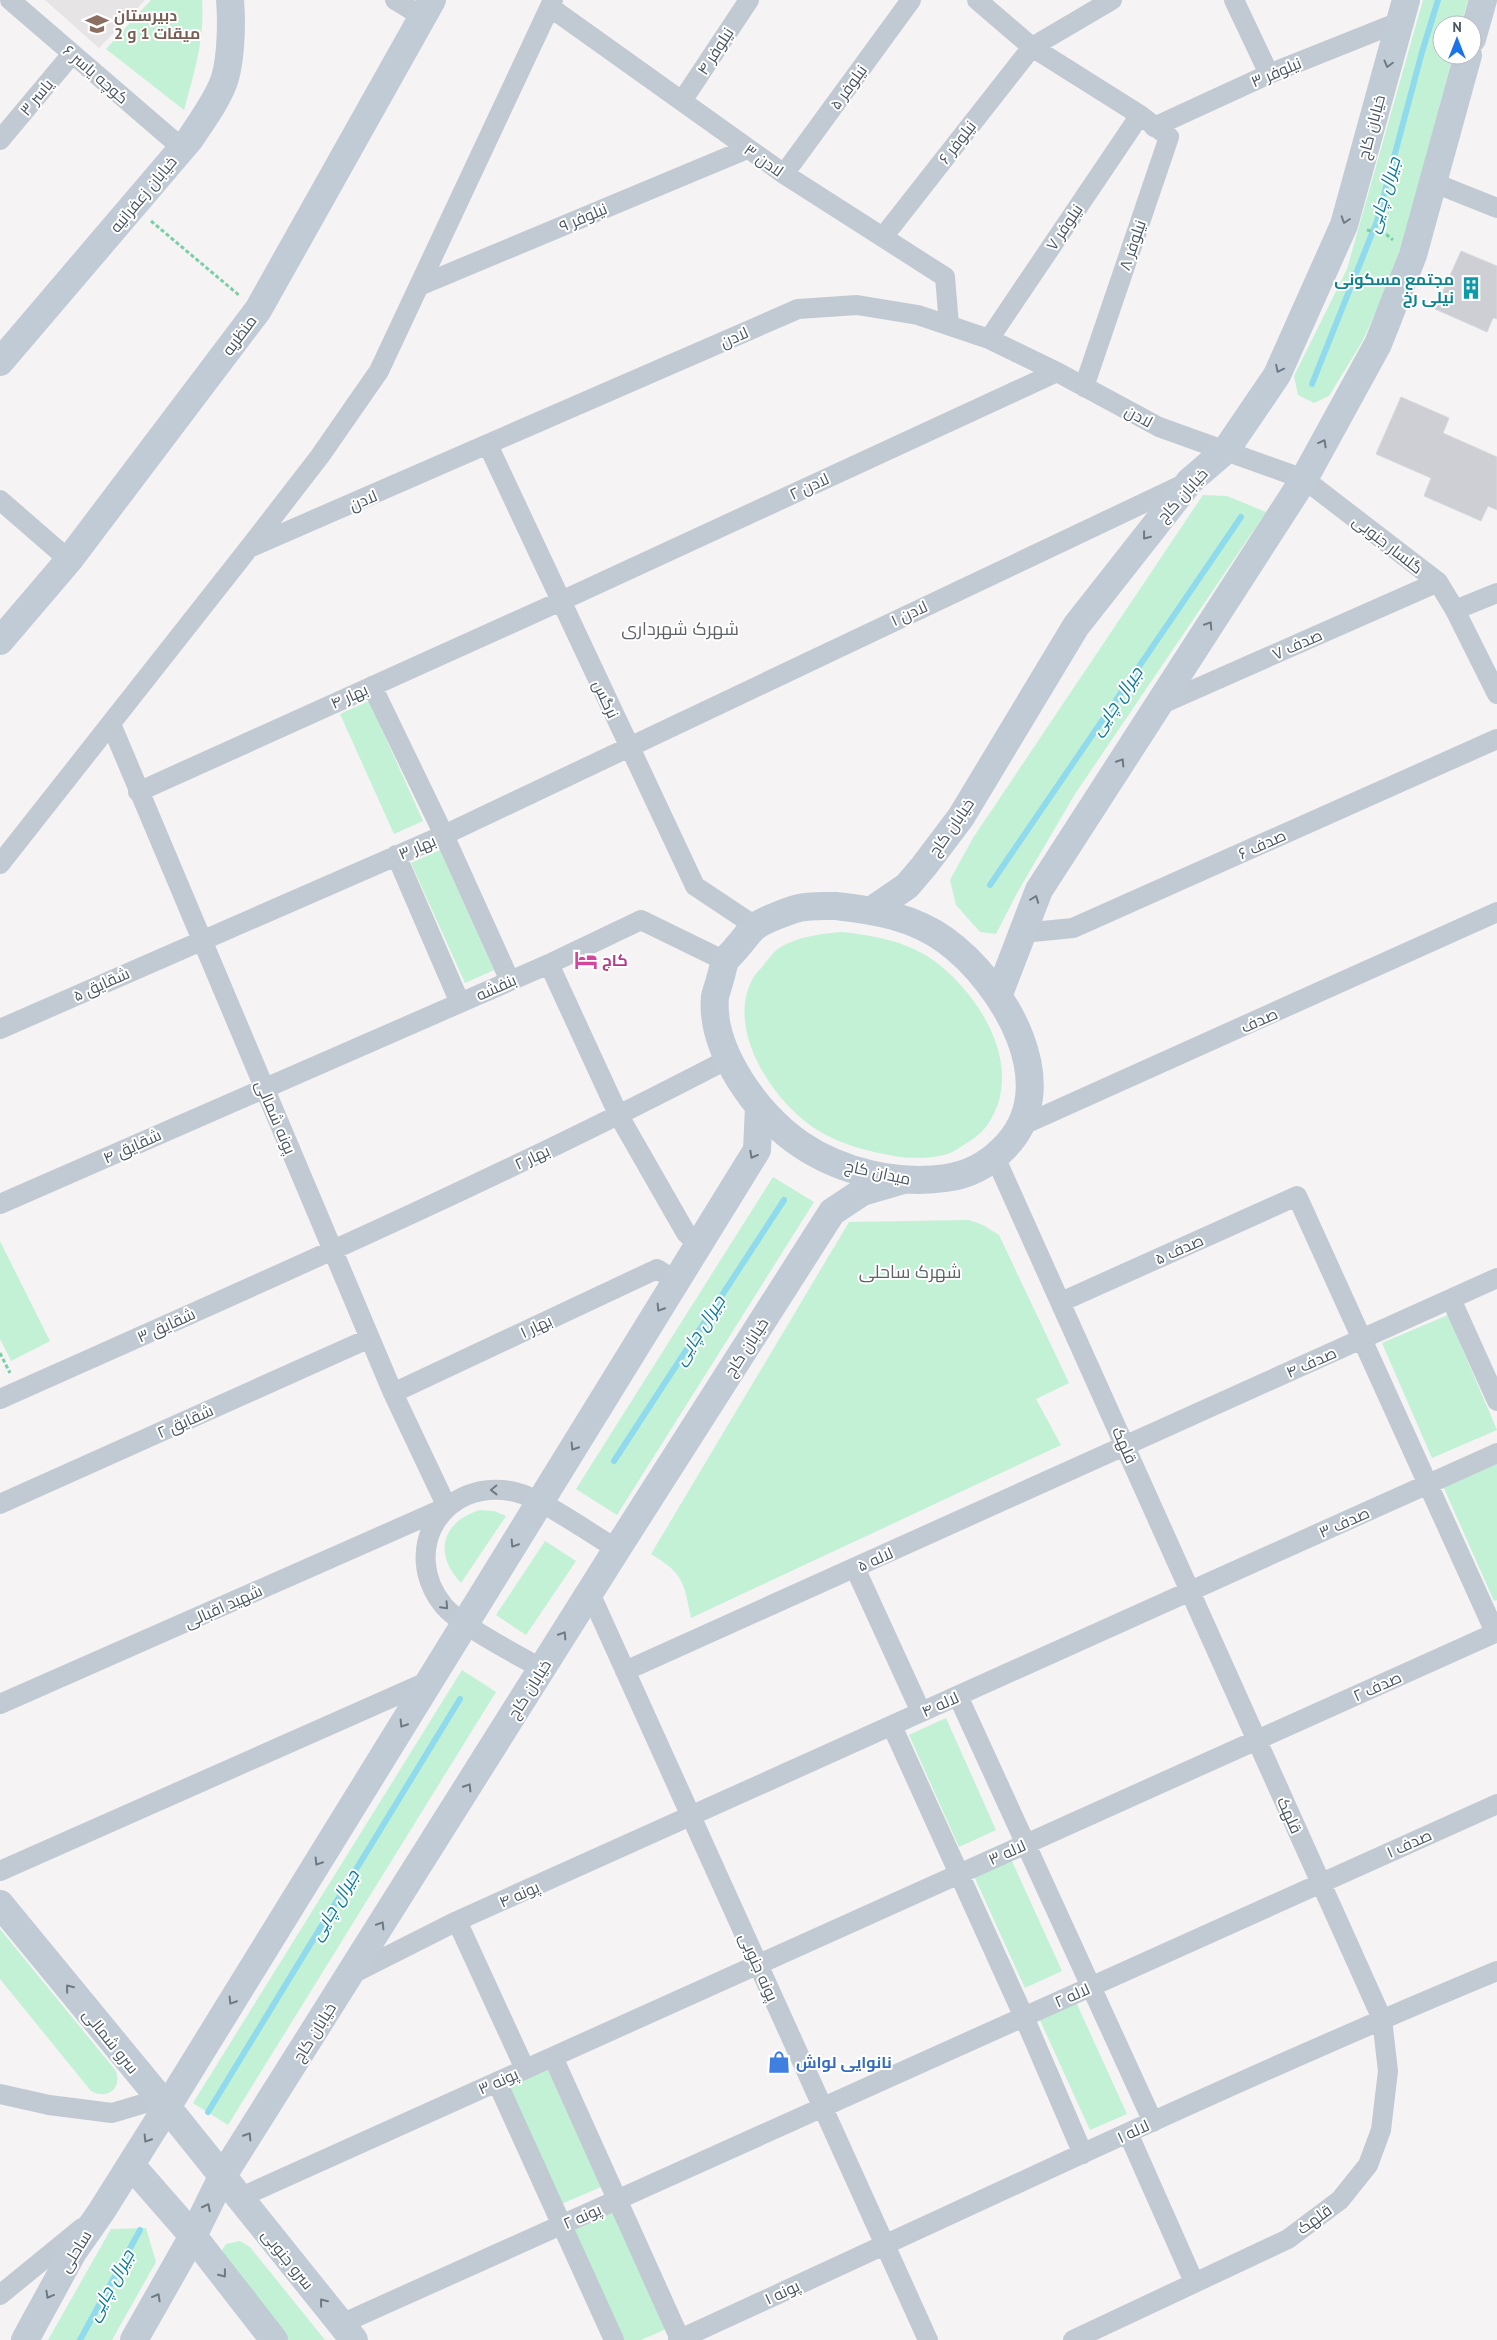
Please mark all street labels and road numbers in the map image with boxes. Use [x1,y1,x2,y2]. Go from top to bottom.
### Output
street label: نیلوفر ۴ [692,24,738,78]
street label: کوچه یاسر ۶ [58,40,133,109]
street label: نیلوفر ۳ [1248,52,1304,92]
street label: نیلوفر ۵ [825,61,871,113]
street label: یاسر ۳ [15,74,58,119]
street label: خیابان کاج [1353,92,1391,162]
street label: نیلوفر ۶ [934,116,980,168]
street label: لادن ۳ [740,139,788,182]
street label: خیابان زعفرانیه [105,152,181,237]
street label: نیلوفر ۹ [556,198,610,236]
street label: نیلوفر ۷ [1041,200,1087,254]
street label: نیلوفر ۸ [1114,217,1150,273]
street label: منظریه [217,311,261,359]
street label: لادن [717,322,752,353]
street label: لادن [1121,400,1156,432]
street label: خیابان کاج [1152,464,1213,528]
street label: لادن ۲ [786,468,832,505]
street label: لادن [346,485,381,516]
street label: گلسار جنوبی [1348,510,1427,579]
street label: لادن ۱ [888,596,931,631]
street label: صدف ۷ [1269,624,1325,664]
street label: نرگس [588,677,623,722]
street label: بهار ۴ [327,679,371,714]
street label: خیابان کاج [924,794,980,861]
street label: صدف ۶ [1235,825,1289,863]
street label: بهار ۳ [395,830,439,865]
street label: شقایق ۵ [70,963,133,1006]
street label: بنفشه [473,969,519,1005]
street label: صدف [1237,1003,1281,1037]
street label: پونه شمالی [250,1077,301,1159]
street label: شقایق ۴ [100,1124,165,1169]
street label: بهار ۲ [511,1140,553,1175]
street label: میدان کاج [843,1155,913,1191]
street label: صدف ۵ [1152,1229,1206,1269]
street label: شقایق ۳ [134,1303,199,1348]
street label: بهار ۱ [517,1310,556,1343]
street label: خیابان کاج [720,1314,774,1381]
street label: صدف ۴ [1283,1342,1339,1382]
street label: شقایق ۲ [154,1400,217,1443]
street label: قلهک [1107,1423,1142,1467]
street label: صدف ۳ [1316,1502,1372,1542]
street label: لاله ۵ [854,1542,896,1576]
street label: شهید اقبالی [181,1580,266,1633]
street label: خیابان کاج [503,1656,557,1723]
street label: صدف ۲ [1350,1667,1404,1705]
street label: لاله ۴ [918,1687,962,1721]
street label: قلهک [1272,1793,1307,1837]
street label: صدف ۱ [1383,1824,1435,1862]
street label: لاله ۳ [985,1835,1029,1869]
street label: پونه ۴ [496,1876,544,1913]
street label: پونه جنوبی [733,1930,783,2006]
street label: لاله ۲ [1051,1978,1093,2012]
street label: خیابان کاج [288,1999,342,2066]
street label: سرو شمالی [78,2004,143,2078]
street label: پونه ۳ [475,2063,523,2101]
street label: لاله ۱ [1114,2115,1152,2147]
street label: پونه ۲ [560,2198,606,2235]
street label: قلهک [1293,2200,1336,2239]
street label: سرو جنوبی [257,2225,318,2294]
street label: ساحلی [54,2226,96,2276]
street label: پونه ۱ [761,2275,804,2311]

